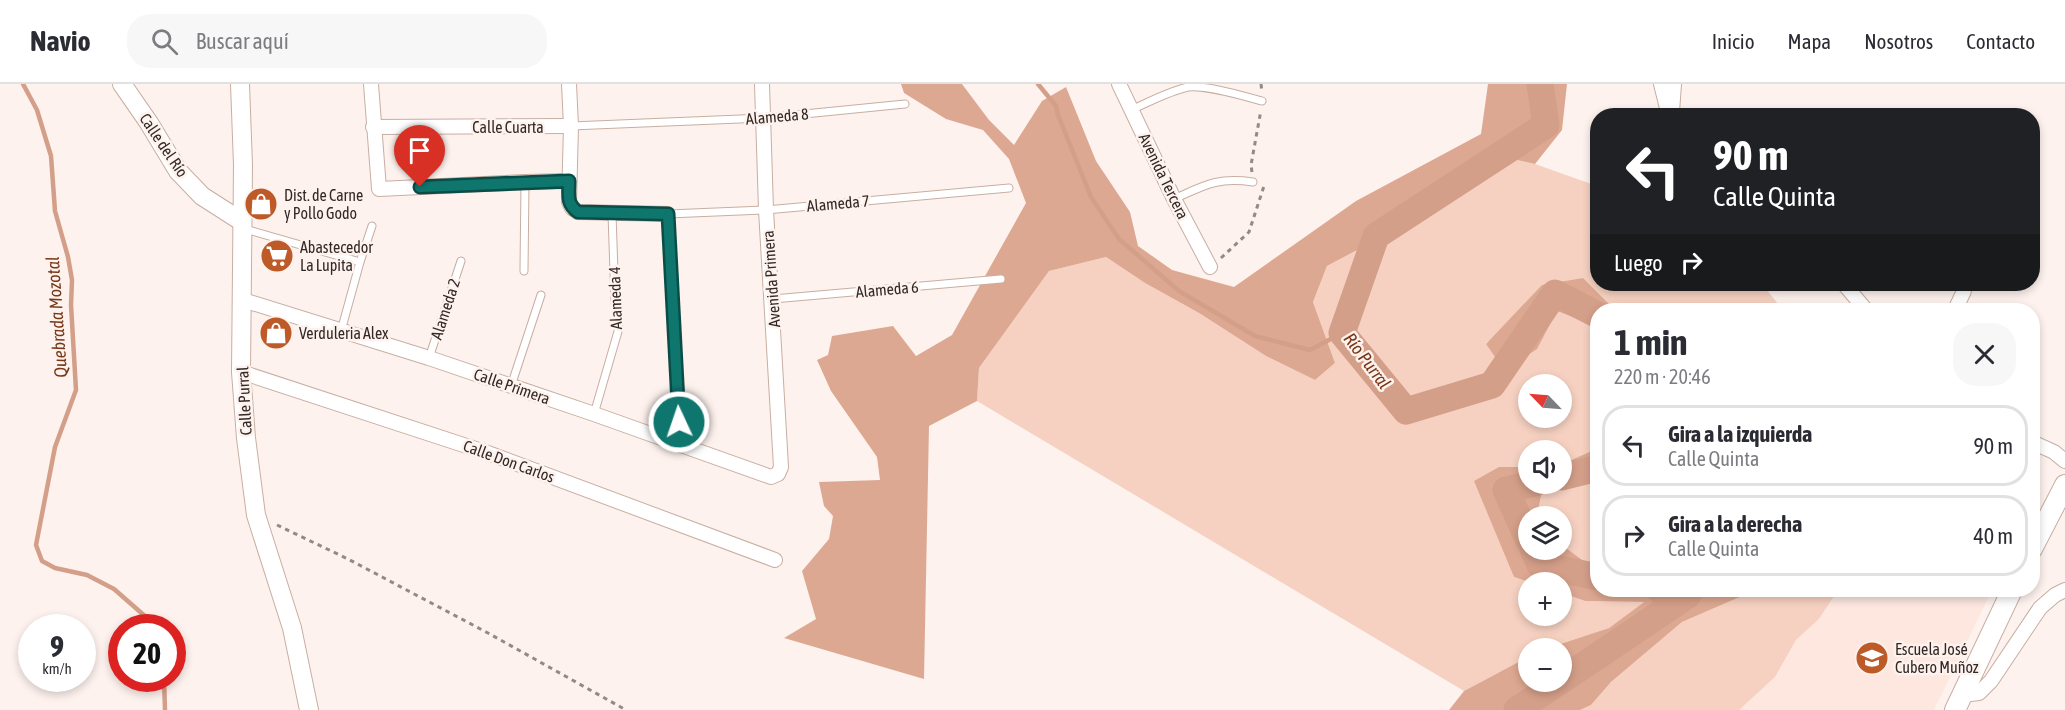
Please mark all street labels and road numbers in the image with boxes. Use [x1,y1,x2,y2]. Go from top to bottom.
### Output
street label: Alameda 8 [745,104,809,128]
street label: Calle del Río [136,110,192,180]
street label: Calle Cuarta [472,118,544,136]
street label: Avenida Tercera [1135,130,1193,222]
street label: Alameda 7 [806,191,870,215]
street label: Avenida Primera [759,230,783,328]
street label: Alameda 4 [605,266,625,330]
street label: Alameda 2 [427,276,463,342]
street label: Alameda 6 [855,277,919,301]
street label: Calle Purral [233,365,255,436]
street label: Calle Primera [472,365,552,407]
street label: Calle Don Carlos [461,436,557,486]

